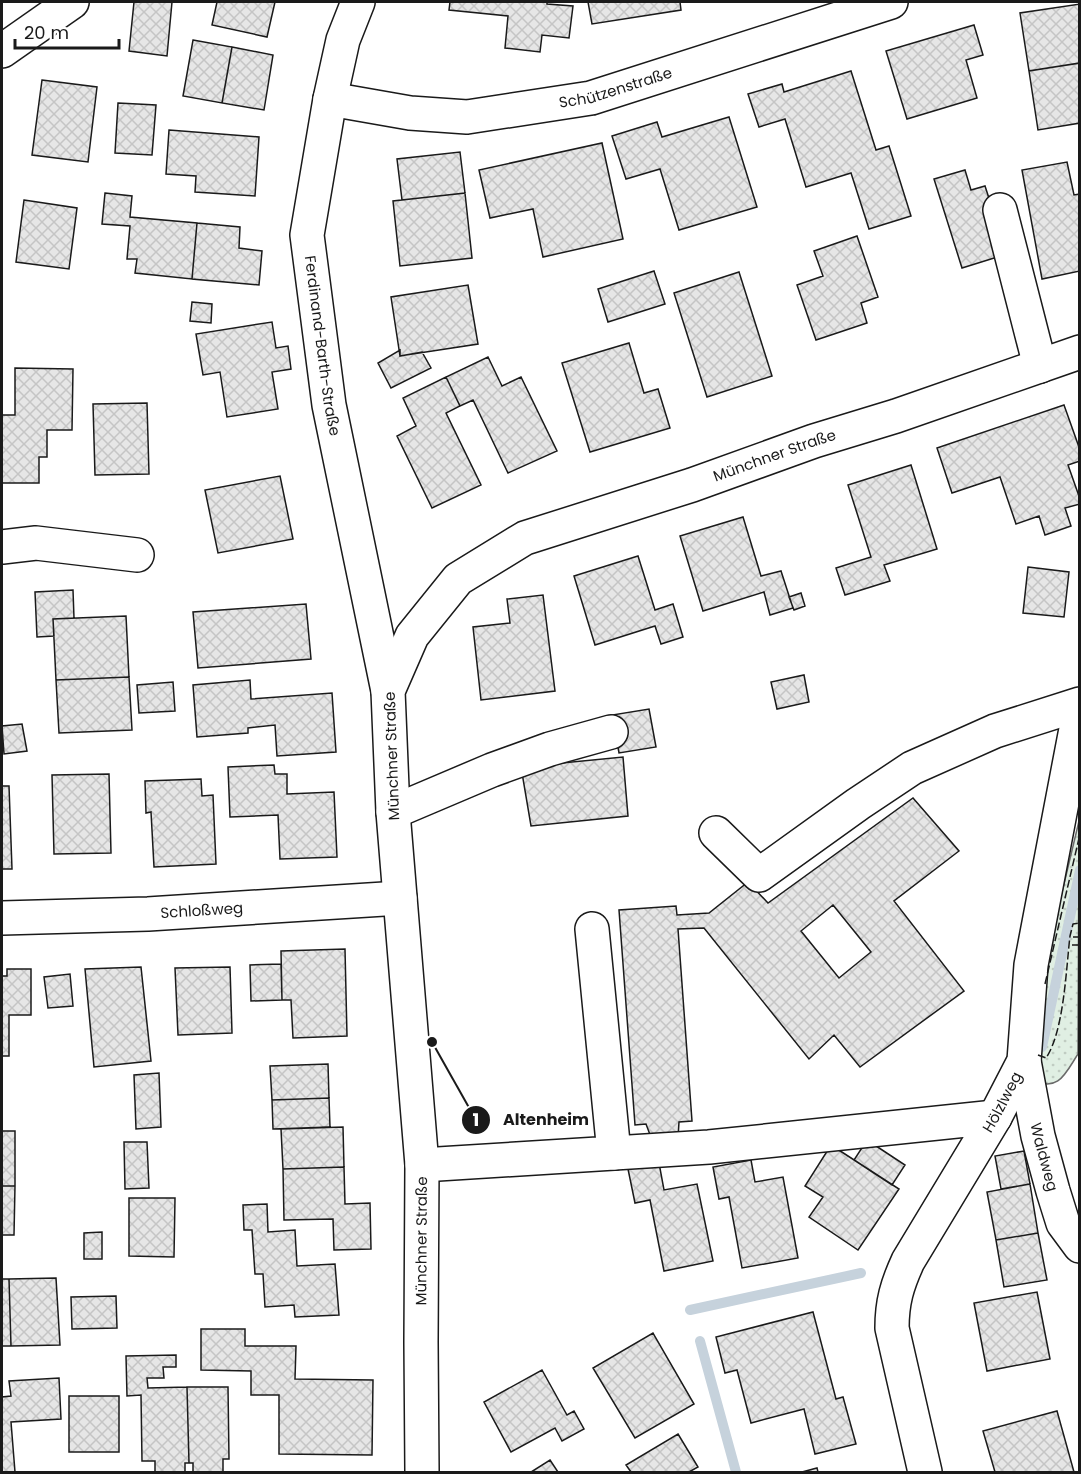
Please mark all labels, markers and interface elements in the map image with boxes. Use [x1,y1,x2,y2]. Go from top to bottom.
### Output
scale bar [15,12,118,50]
text: 20 m [24,20,69,45]
street label: Schützenstraße [557,62,675,113]
street label: Ferdinand-Barth-Straße [300,254,346,438]
street label: Münchner Straße [710,424,838,487]
street label: Münchner Straße [379,691,404,821]
street label: Schloßweg [160,897,244,923]
street label: Hölzlweg [977,1068,1027,1136]
callout: Altenheim [461,1103,601,1137]
text: 1 [473,1107,479,1132]
text: Altenheim [503,1108,589,1131]
street label: Waldweg [1026,1121,1064,1194]
street label: Münchner Straße [410,1176,432,1306]

